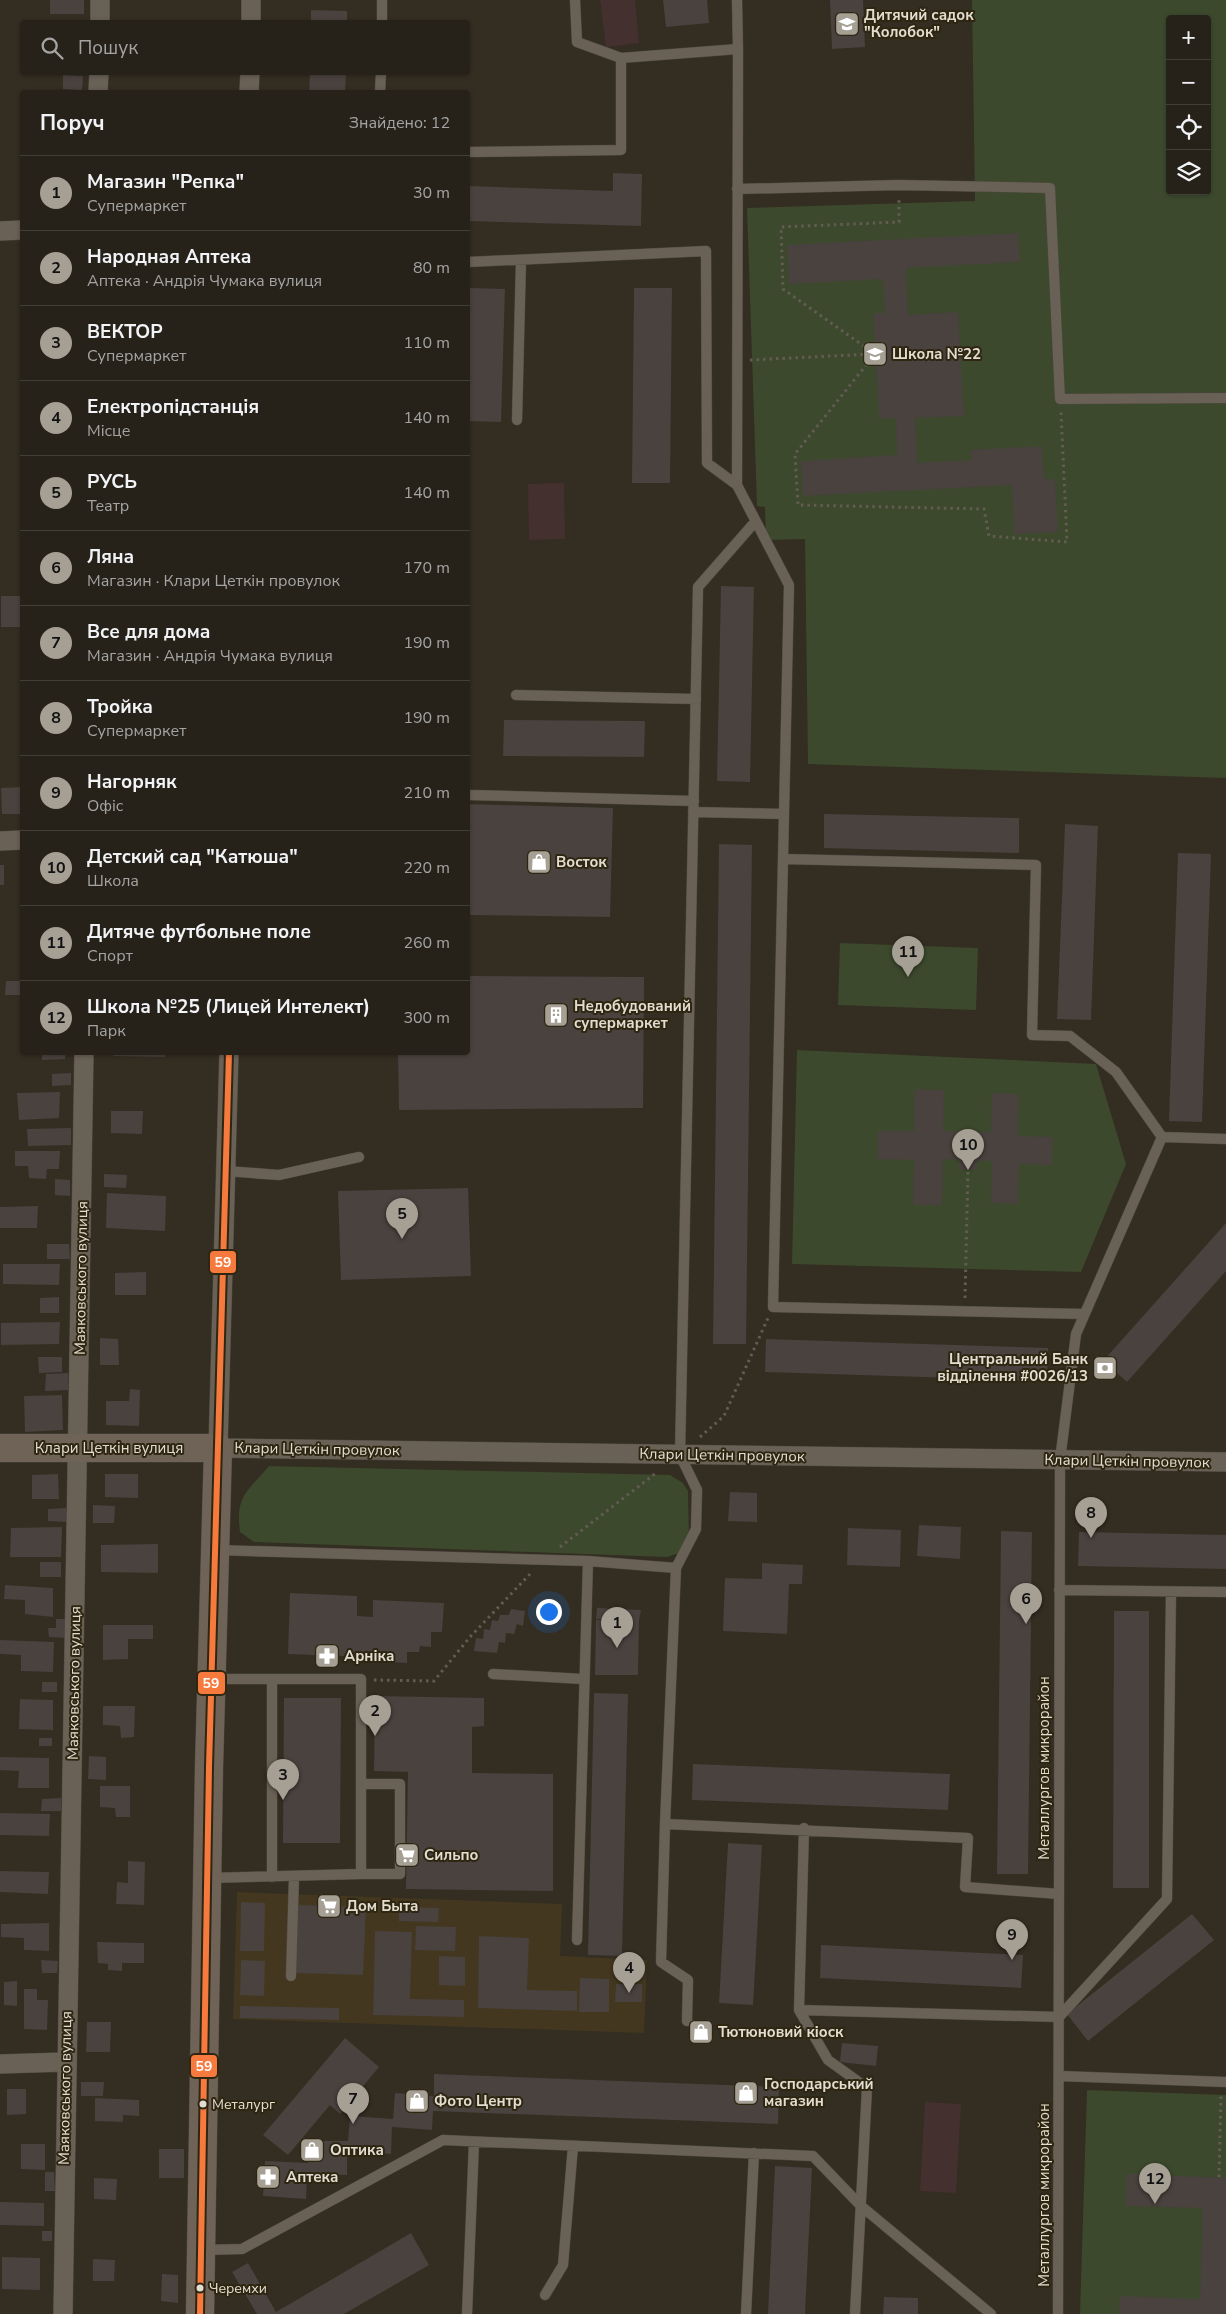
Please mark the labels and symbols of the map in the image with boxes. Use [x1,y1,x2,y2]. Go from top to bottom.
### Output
place label: Дитячий садок "Колобок" [864,5,974,42]
school or university icon: Дитячий садок "Колобок" [834,11,860,37]
school or university icon: Школа №22 [862,341,888,367]
place label: Школа №22 [892,344,981,364]
shop icon: Восток [526,849,552,875]
place label: Восток [556,852,607,872]
pin: 11 [892,936,924,977]
place label: Недобудований супермаркет [574,996,691,1033]
building icon: Недобудований супермаркет [543,1002,569,1028]
pin: 10 [952,1129,984,1170]
pin: 5 [386,1198,418,1239]
street label: Маяковського вулиця [70,1201,92,1355]
line badge: 59 [209,1250,237,1274]
text: 59 [215,1253,231,1272]
place label: Центральний Банк відділення #0026/13 [937,1349,1089,1386]
bank icon: Центральний Банк відділення #0026/13 [1092,1355,1118,1381]
street label: Клари Цеткін вулиця [35,1438,183,1458]
street label: Клари Цеткін провулок [234,1438,400,1460]
street label: Клари Цеткін провулок [639,1444,805,1466]
street label: Клари Цеткін провулок [1044,1450,1210,1472]
pin: 8 [1075,1497,1107,1538]
pin: 6 [1010,1583,1042,1624]
your location [536,1599,562,1625]
street label: Маяковського вулиця [63,1606,85,1760]
pin: 1 [601,1607,633,1648]
pharmacy icon: Арніка [314,1643,340,1669]
place label: Арніка [344,1646,394,1666]
line badge: 59 [197,1671,226,1695]
text: 59 [203,1674,219,1693]
street label: Металлургов микрорайон [1034,1676,1054,1860]
pin: 2 [359,1695,391,1736]
pin: 3 [267,1759,299,1800]
supermarket icon: Сильпо [394,1842,420,1868]
place label: Сильпо [424,1845,479,1865]
supermarket icon: Дом Быта [316,1893,342,1919]
place label: Дом Быта [346,1896,418,1916]
pin: 9 [996,1919,1028,1960]
pin: 4 [613,1952,645,1993]
street label: Маяковського вулиця [54,2011,76,2165]
shop icon: Тютюновий кіоск [688,2019,714,2045]
place label: Тютюновий кіоск [718,2022,844,2042]
line badge: 59 [190,2054,218,2078]
text: 59 [196,2057,212,2076]
place label: Господарський магазин [764,2074,874,2111]
shop icon: Господарський магазин [733,2080,759,2106]
pin: 7 [337,2083,369,2124]
shop icon: Фото Центр [404,2088,430,2114]
place label: Фото Центр [434,2091,522,2111]
place label: Металург [212,2095,275,2114]
marker: Металург [198,2099,208,2109]
street label: Металлургов микрорайон [1034,2103,1054,2287]
shop icon: Оптика [299,2137,325,2163]
place label: Оптика [330,2140,384,2160]
pin: 12 [1139,2163,1171,2204]
pharmacy icon: Аптека [255,2164,281,2190]
place label: Аптека [286,2167,338,2187]
place label: Черемхи [209,2279,267,2298]
marker: Черемхи [195,2283,205,2293]

